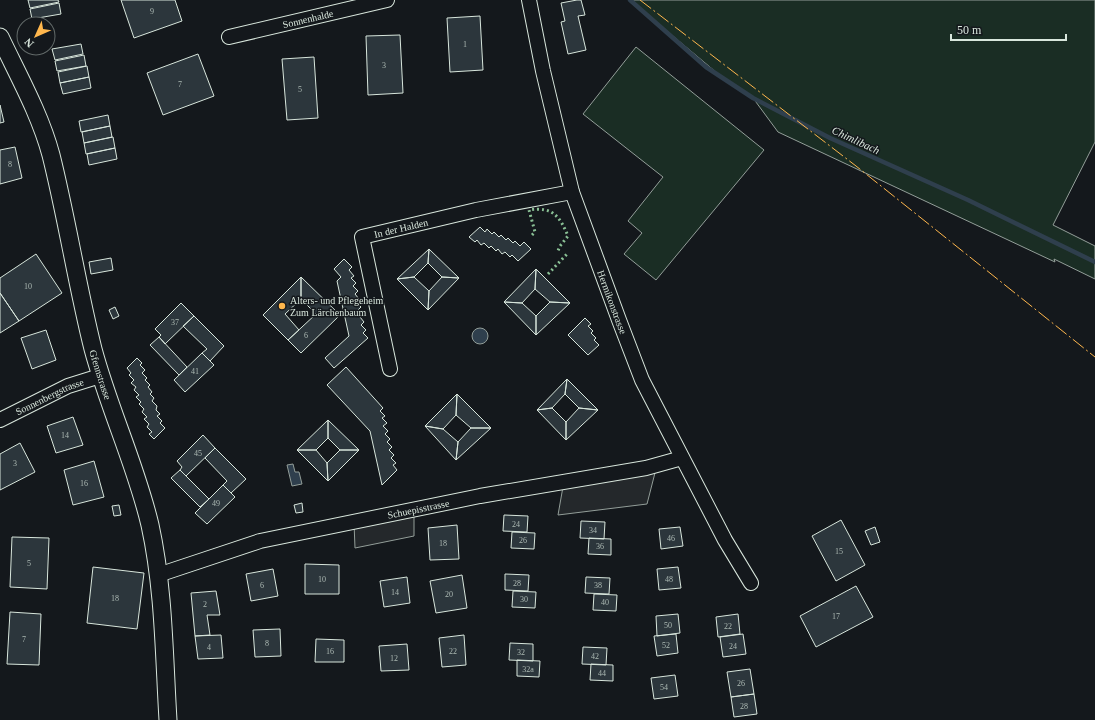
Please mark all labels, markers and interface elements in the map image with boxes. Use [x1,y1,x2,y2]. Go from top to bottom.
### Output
house number: 9 [150,7,154,16]
street label: Sonnenhalde [281,7,335,30]
north arrow [16,16,56,56]
scale bar [951,16,1066,42]
text: 50 m [957,23,982,37]
text: N [22,36,36,50]
house number: 1 [463,40,467,49]
house number: 3 [382,61,386,70]
house number: 7 [178,80,182,89]
house number: 5 [298,85,302,94]
water label: Chimlibach [830,124,882,156]
house number: 8 [8,160,12,169]
street label: In der Halden [373,216,429,239]
street label: Hermikonstrasse [596,269,630,336]
house number: 10 [24,282,32,291]
place label: Alters- und Pflegeheim Zum Lärchenbaum [290,295,384,318]
marker: Alters- und Pflegeheim Zum Lärchenbaum [277,301,287,311]
house number: 37 [171,318,179,327]
house number: 6 [304,331,308,340]
street label: Gfennstrasse [88,348,114,402]
house number: 41 [191,367,199,376]
street label: Sonnenbergstrasse [13,376,86,417]
house number: 14 [61,431,69,440]
house number: 45 [194,449,202,458]
house number: 3 [13,459,17,468]
house number: 16 [80,479,88,488]
street label: Schuepisstrasse [386,497,451,520]
house number: 49 [212,499,220,508]
house number: 24 [512,520,520,529]
house number: 34 [589,526,597,535]
house number: 46 [667,534,675,543]
house number: 26 [519,536,527,545]
house number: 18 [439,539,447,548]
house number: 36 [596,542,604,551]
house number: 15 [835,547,843,556]
house number: 5 [27,559,31,568]
house number: 10 [318,575,326,584]
house number: 48 [665,575,673,584]
house number: 28 [513,579,521,588]
house number: 6 [260,581,264,590]
house number: 38 [594,581,602,590]
house number: 14 [391,588,399,597]
house number: 20 [445,590,453,599]
house number: 18 [111,594,119,603]
house number: 30 [520,595,528,604]
house number: 40 [601,598,609,607]
house number: 2 [203,600,207,609]
house number: 17 [832,612,840,621]
house number: 50 [664,621,672,630]
house number: 22 [724,622,732,631]
house number: 7 [22,635,26,644]
house number: 8 [265,639,269,648]
house number: 52 [662,641,670,650]
house number: 24 [729,642,737,651]
house number: 4 [207,643,211,652]
house number: 16 [326,647,334,656]
house number: 22 [449,647,457,656]
house number: 32 [517,648,525,657]
house number: 42 [591,652,599,661]
house number: 12 [390,654,398,663]
house number: 32a [522,665,534,674]
house number: 44 [598,669,606,678]
house number: 26 [737,679,745,688]
house number: 54 [660,683,668,692]
house number: 28 [740,702,748,711]

